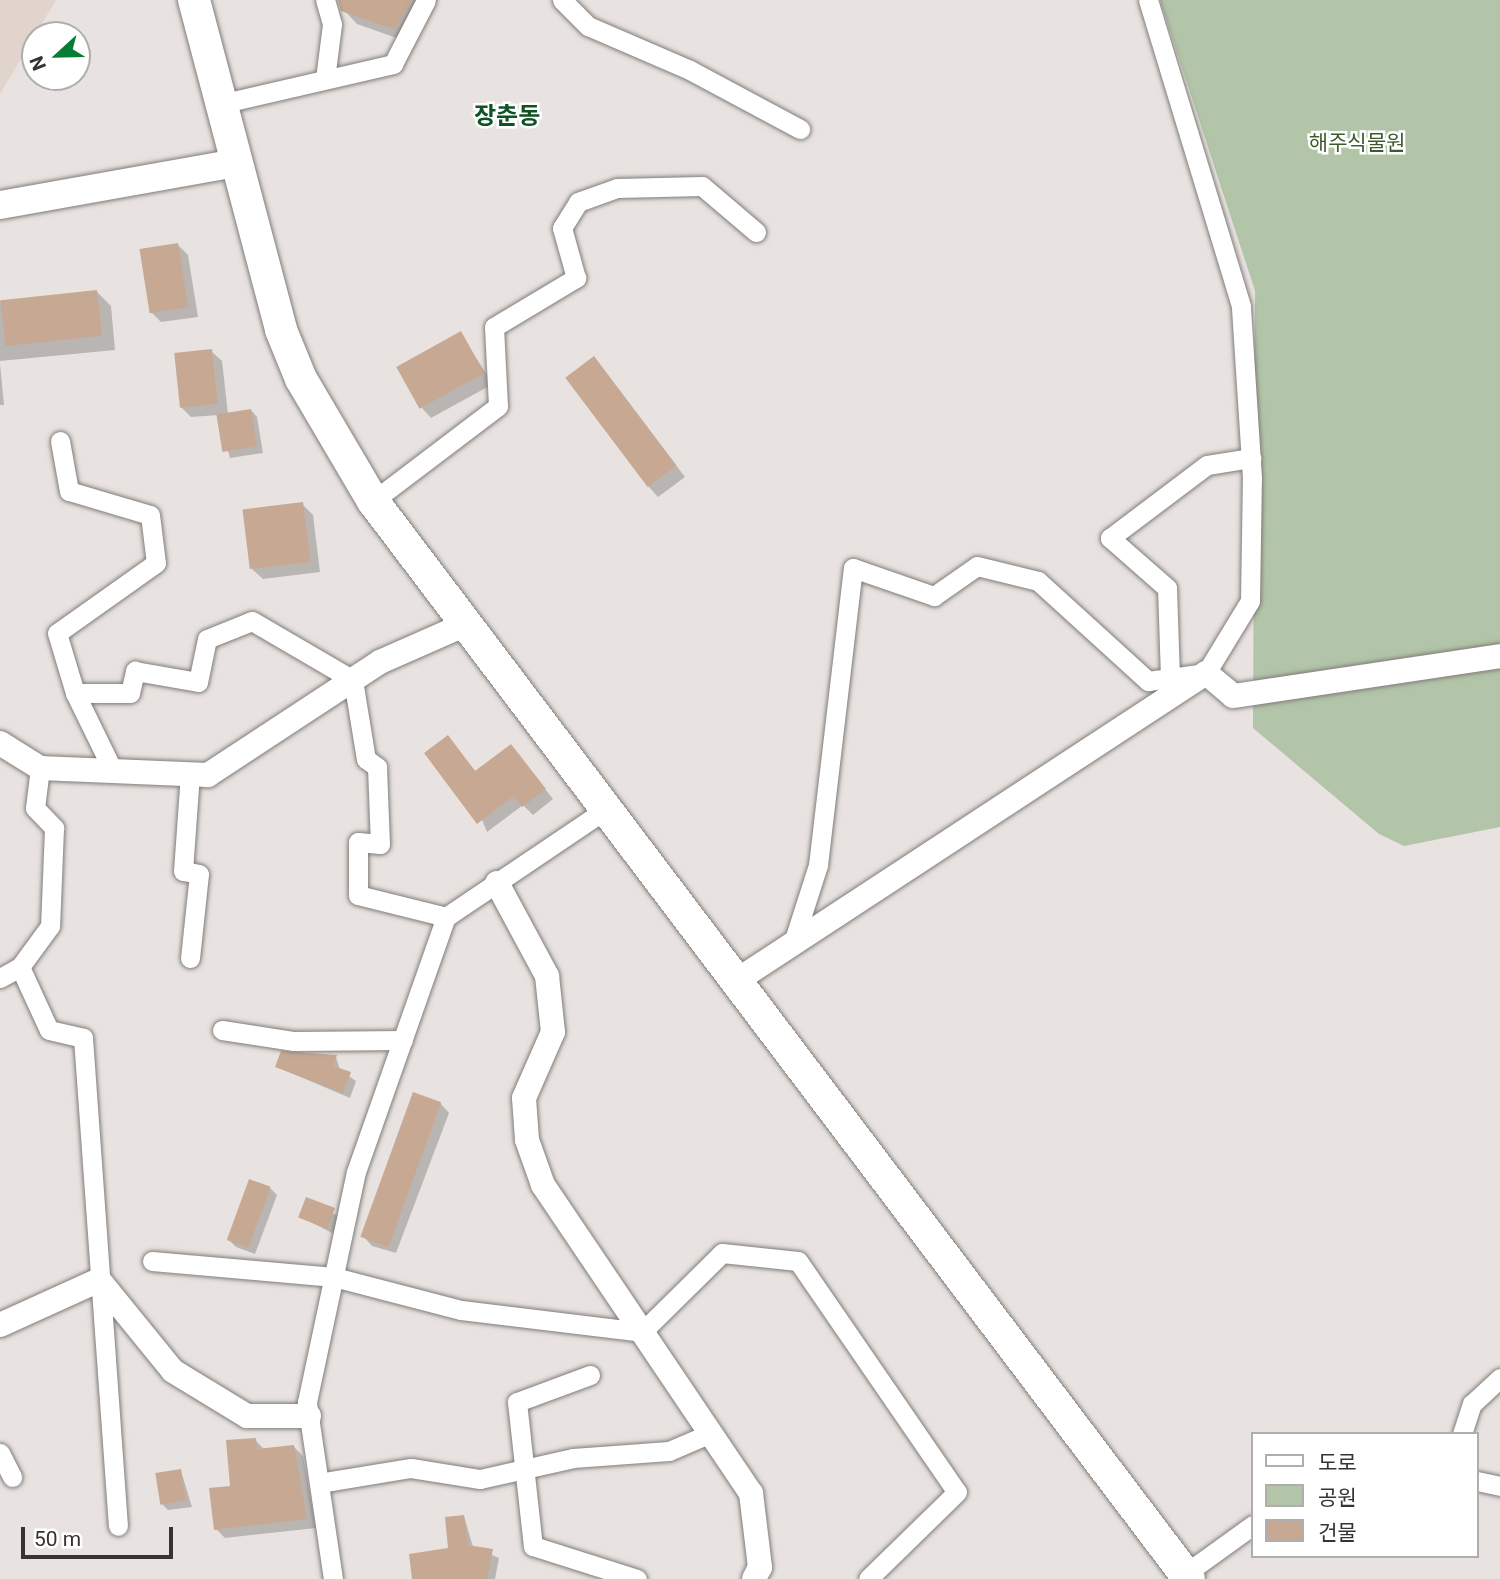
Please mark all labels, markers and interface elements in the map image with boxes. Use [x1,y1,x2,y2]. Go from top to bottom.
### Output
north arrow [21,21,91,91]
text: N [25,53,51,74]
district label: 장춘동 [474,103,540,131]
park label: 해주식물원 [1309,130,1405,156]
legend [1252,1432,1479,1558]
text: 도로 [1318,1451,1357,1475]
text: 공원 [1318,1486,1357,1510]
scale bar [24,1512,177,1556]
text: 건물 [1318,1521,1357,1545]
text: 50 m [34,1527,81,1551]

